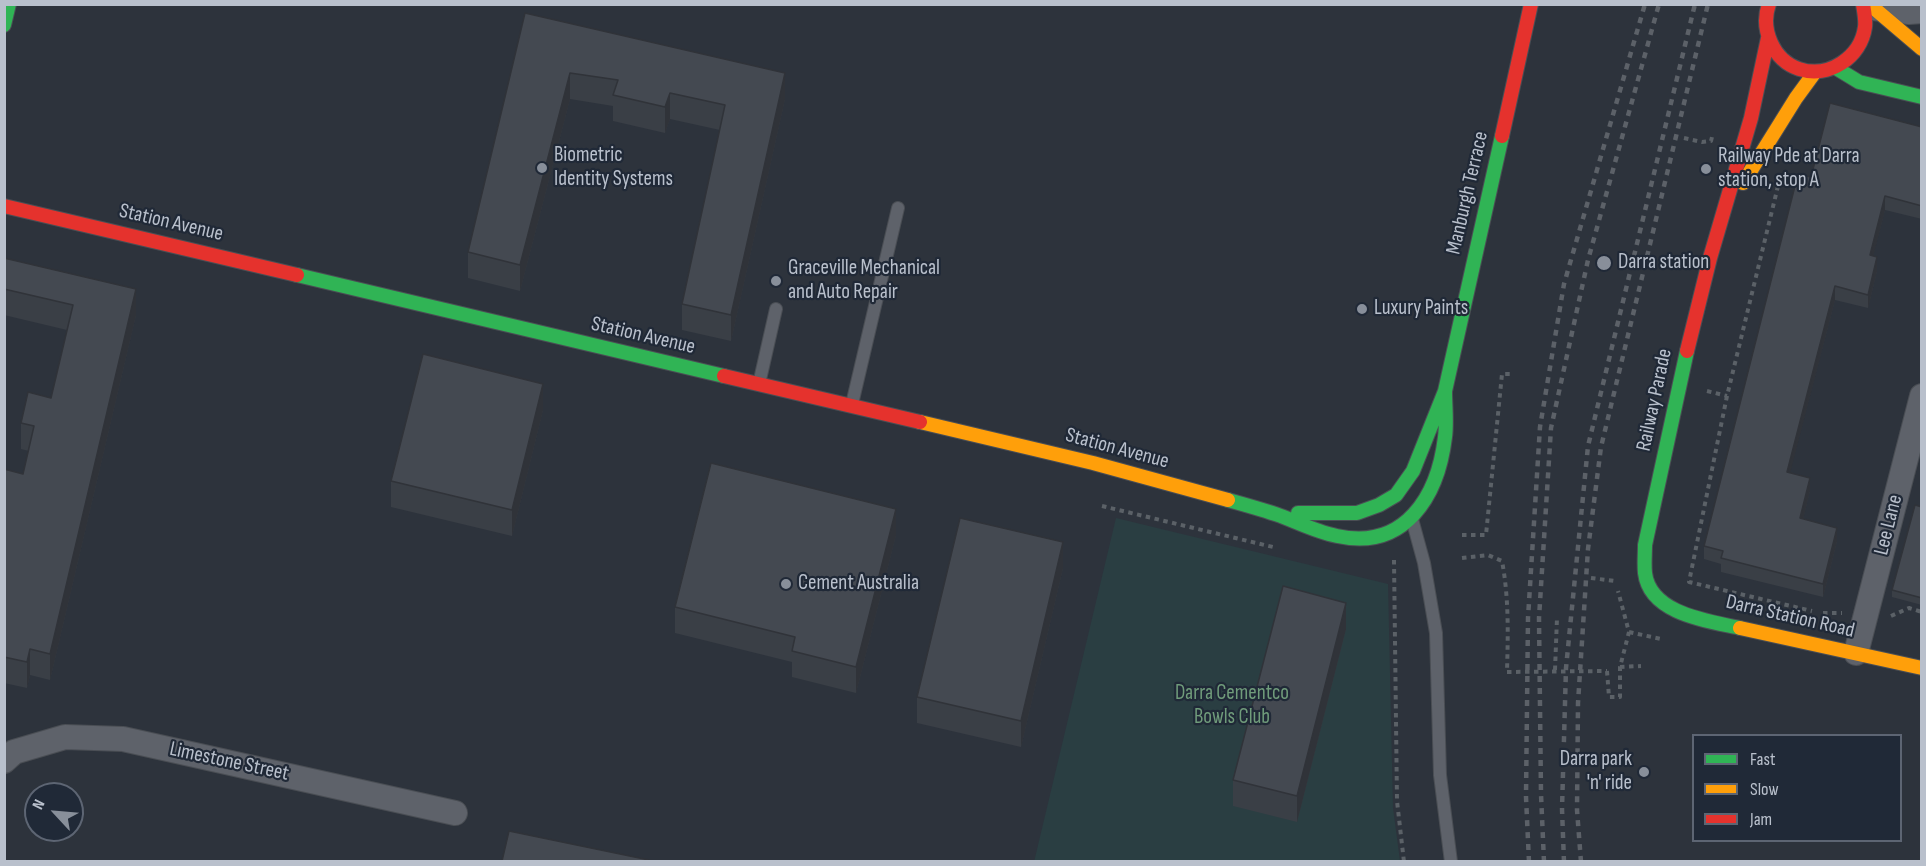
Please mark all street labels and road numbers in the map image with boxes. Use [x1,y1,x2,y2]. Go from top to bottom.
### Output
street label: Manburgh Terrace [1442,129,1494,257]
street label: Station Avenue [116,199,226,247]
street label: Station Avenue [588,312,698,360]
street label: Railway Parade [1632,347,1678,453]
street label: Station Avenue [1063,423,1171,475]
street label: Lee Lane [1869,492,1909,558]
street label: Darra Station Road [1723,590,1857,644]
street label: Limestone Street [167,737,291,787]

